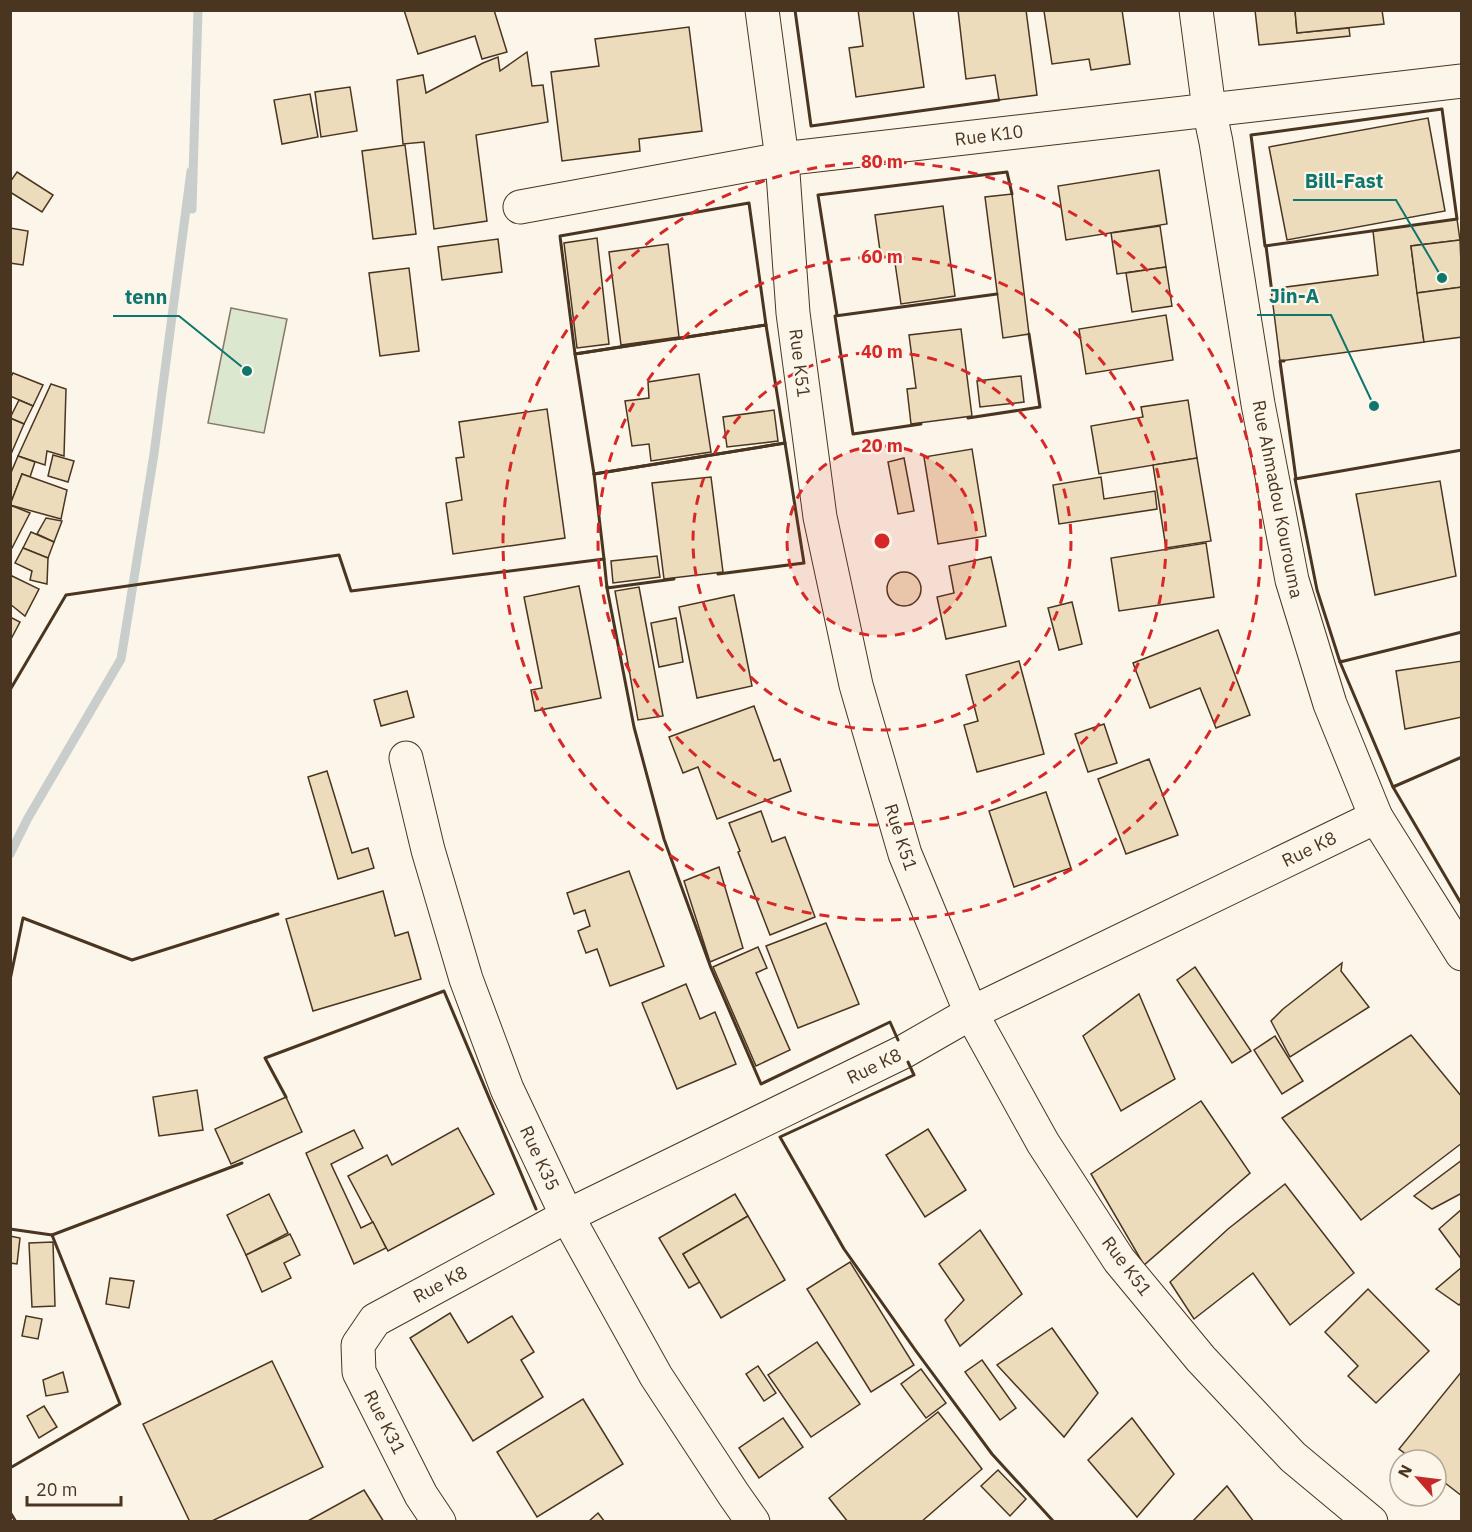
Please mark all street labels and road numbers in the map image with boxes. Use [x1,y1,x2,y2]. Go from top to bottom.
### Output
street label: Rue K10 [953,119,1025,151]
street label: Rue K51 [784,327,816,399]
street label: Rue Ahmadou Kourouma [1247,398,1309,600]
street label: Rue K51 [879,801,923,873]
street label: Rue K8 [1278,826,1340,872]
street label: Rue K8 [843,1043,905,1089]
street label: Rue K35 [515,1122,565,1194]
street label: Rue K51 [1097,1232,1157,1300]
street label: Rue K8 [409,1260,471,1308]
street label: Rue K31 [359,1386,411,1458]

